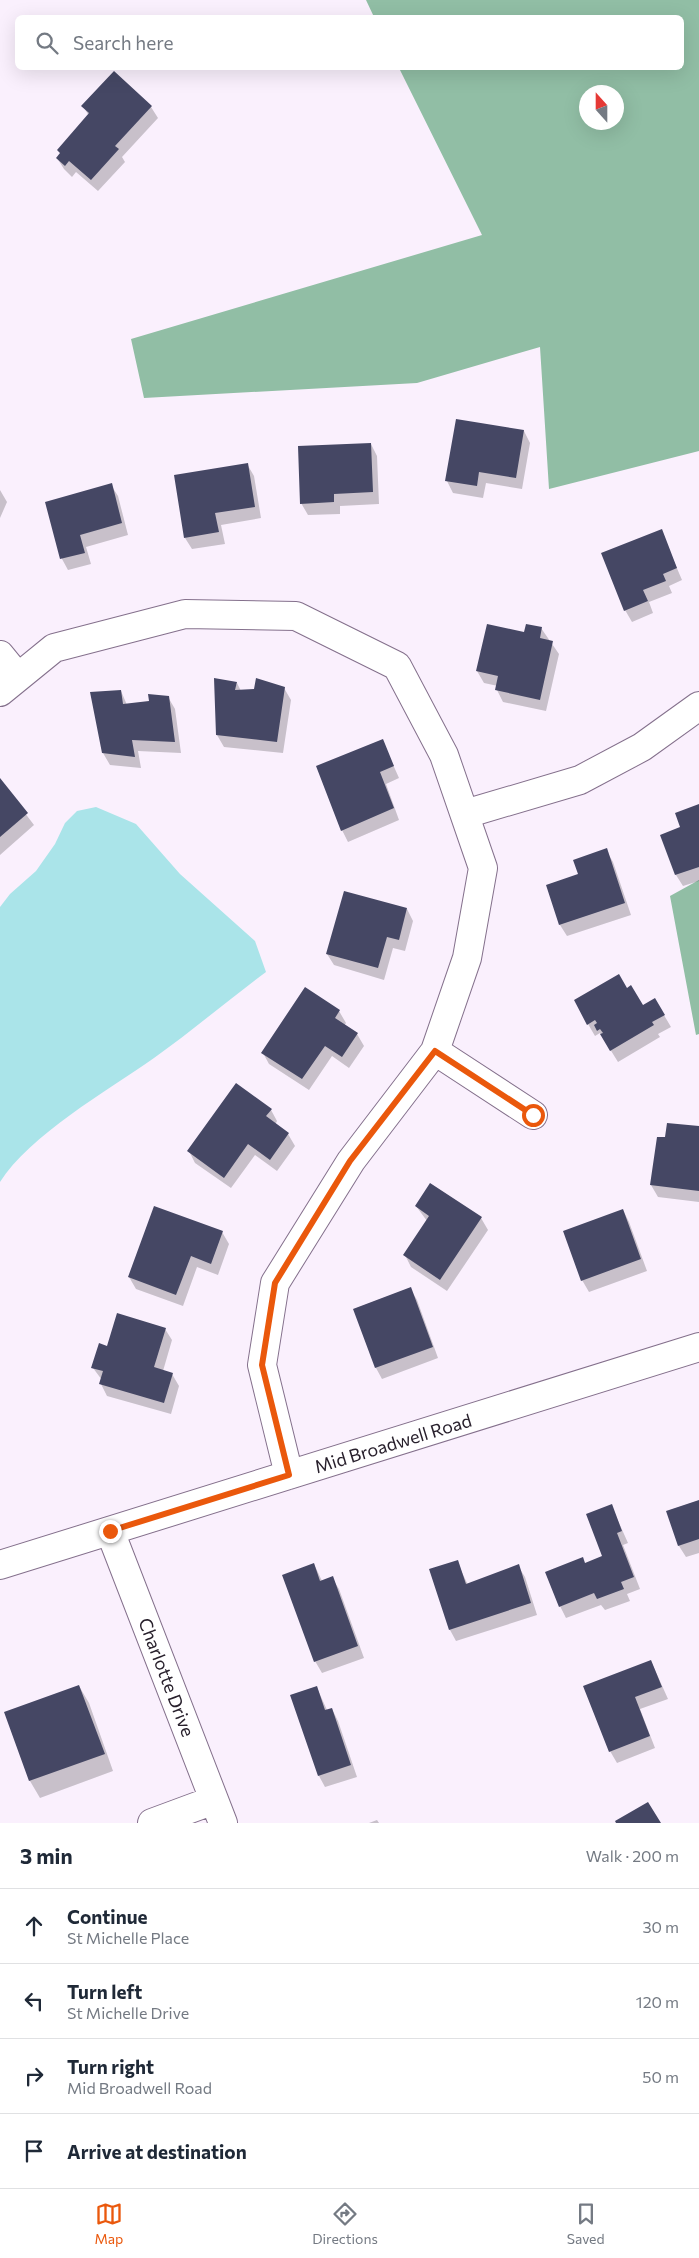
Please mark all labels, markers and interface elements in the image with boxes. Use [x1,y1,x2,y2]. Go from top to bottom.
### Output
search box [15,15,684,70]
icon: search [33,29,61,57]
text: Search here [73,31,173,54]
north arrow [579,85,624,130]
route start [522,1104,545,1127]
street label: Mid Broadwell Road [312,1409,474,1477]
route end [99,1520,122,1543]
street label: Charlotte Drive [134,1614,200,1740]
text: 3 min [20,1843,73,1868]
text: Walk · 200 m [586,1846,679,1865]
text: Continue [67,1905,147,1928]
icon: ahead [20,1912,48,1940]
text: 30 m [642,1917,679,1936]
text: St Michelle Place [67,1928,189,1947]
text: Turn left [67,1980,142,2003]
icon: left [20,1987,48,2015]
text: 120 m [636,1992,679,2011]
text: St Michelle Drive [67,2003,189,2022]
text: Turn right [67,2055,154,2078]
icon: right [20,2062,48,2090]
text: 50 m [642,2067,679,2086]
text: Mid Broadwell Road [67,2078,212,2097]
icon: arrive [20,2137,48,2165]
text: Arrive at destination [67,2140,247,2163]
tab: Map [94,2200,123,2247]
tab: Directions [312,2200,378,2247]
tab: Saved [567,2200,605,2247]

